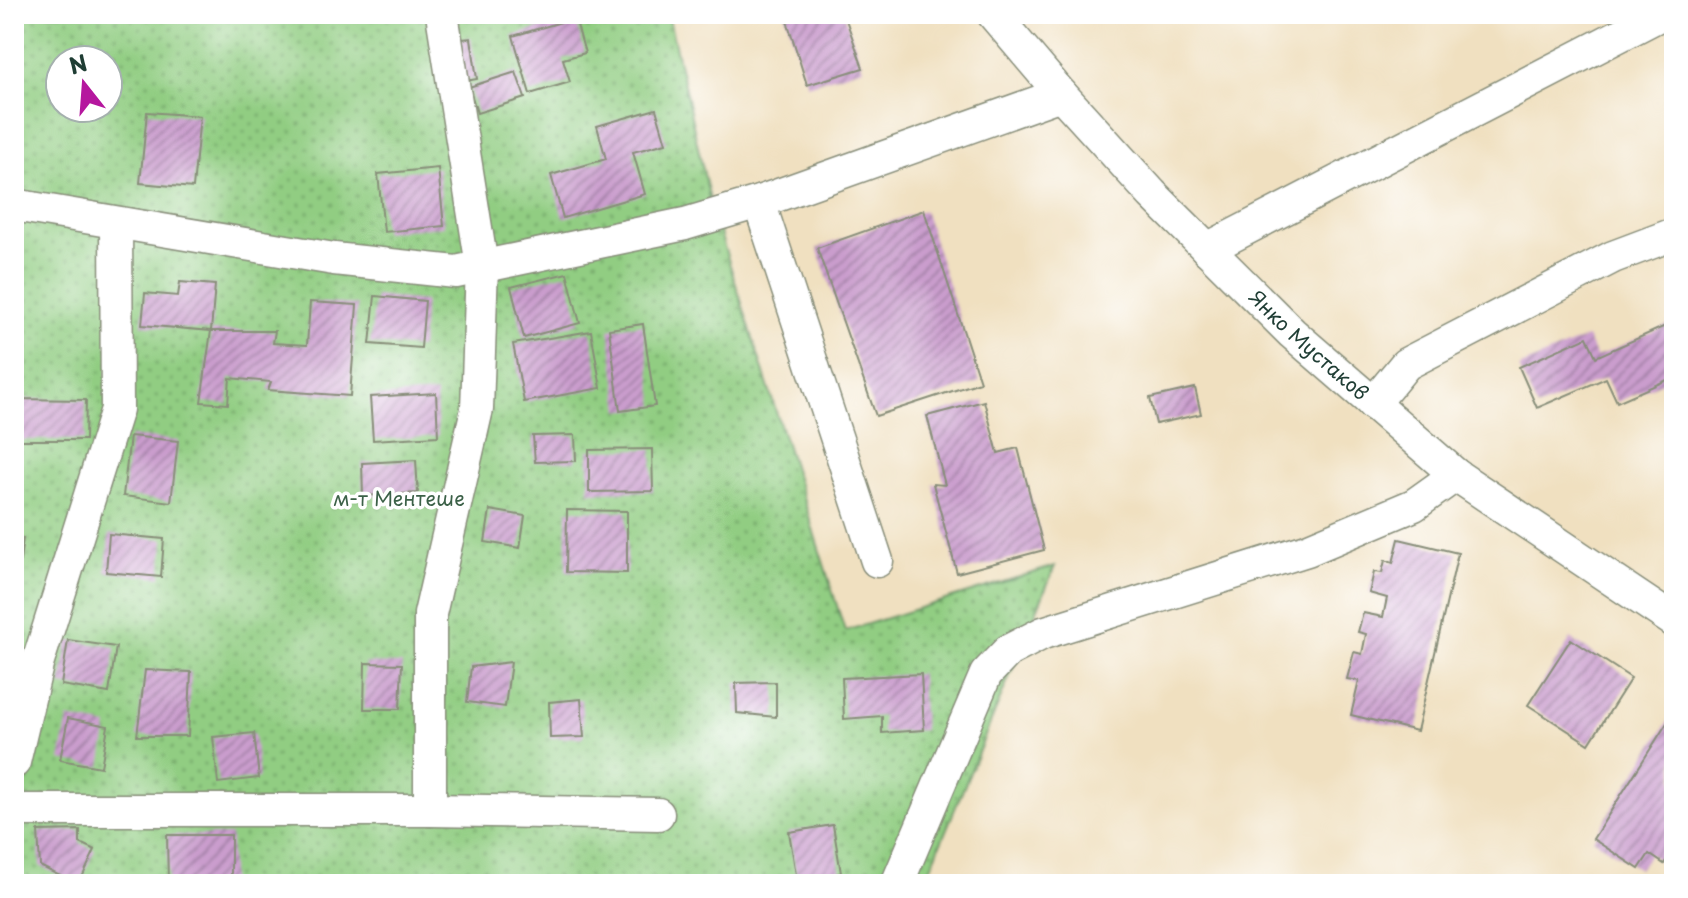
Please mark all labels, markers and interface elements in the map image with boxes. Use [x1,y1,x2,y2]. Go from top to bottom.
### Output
north arrow [44,44,124,124]
text: N [65,45,91,82]
street label: Янко Мустаков [1243,282,1376,407]
park label: м-т Ментeше [333,483,465,513]

